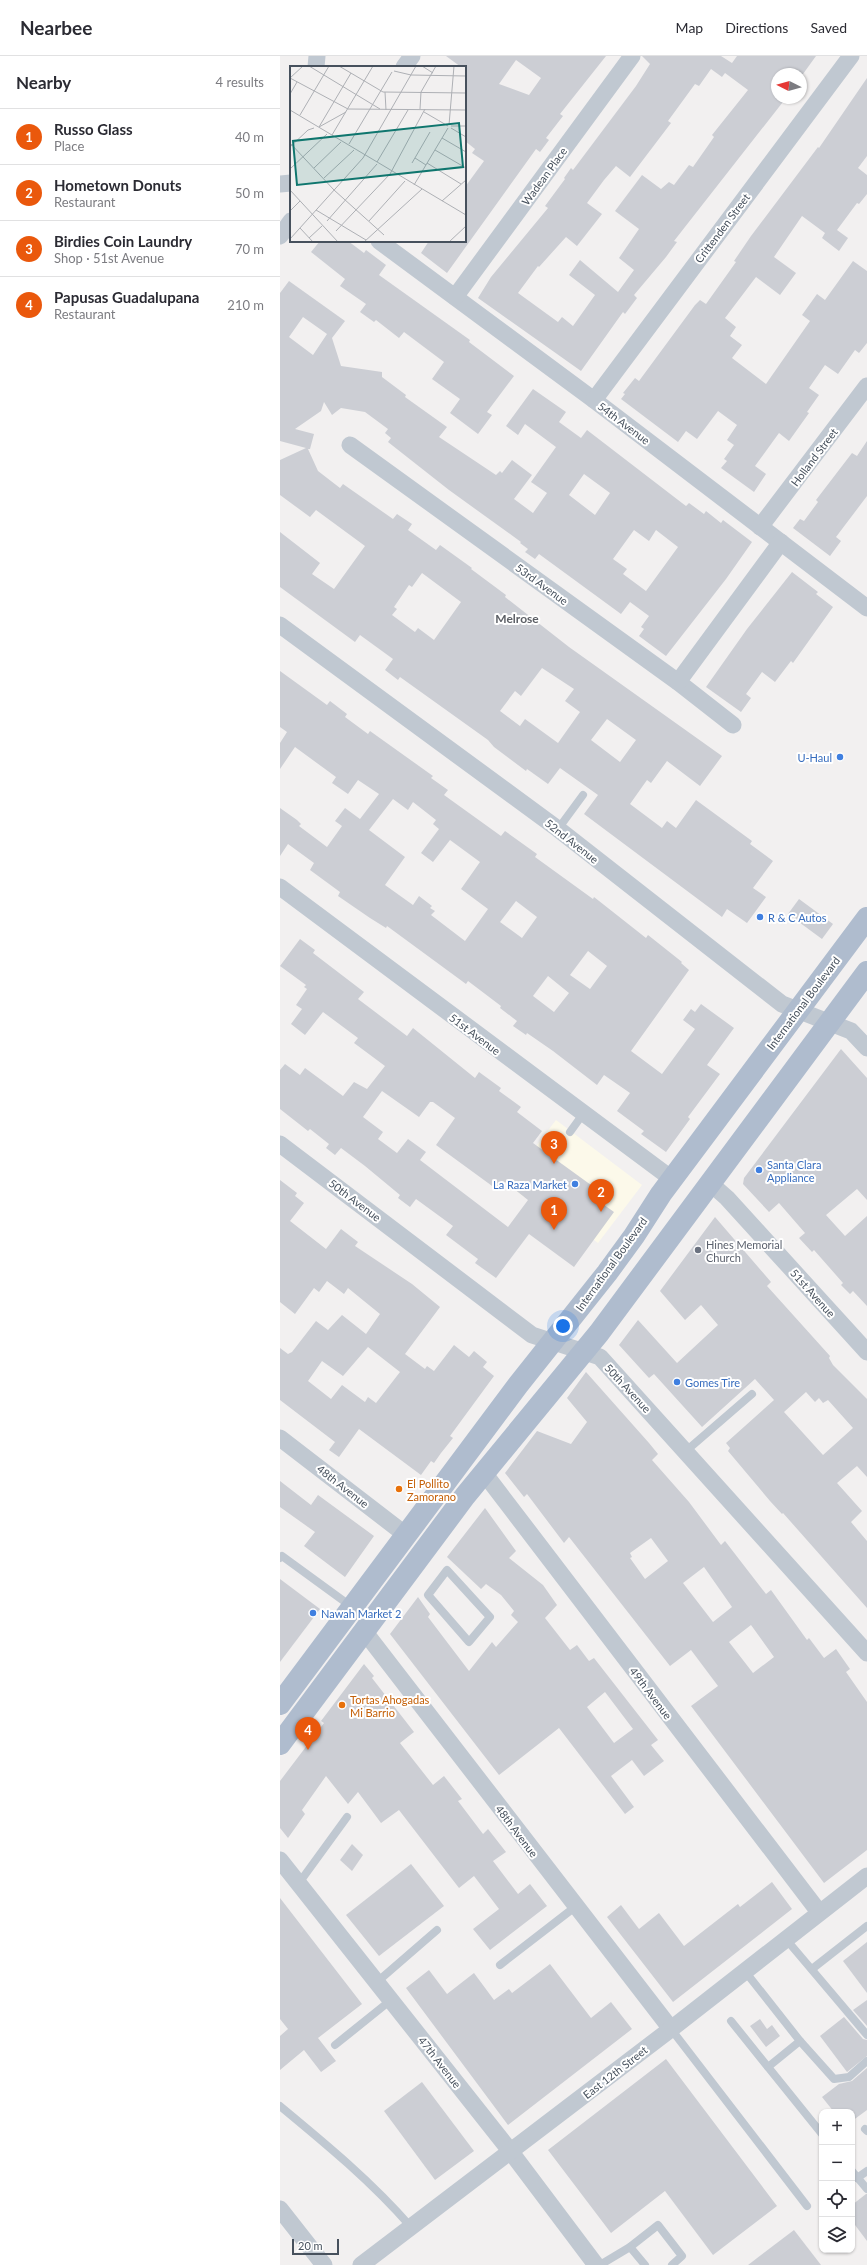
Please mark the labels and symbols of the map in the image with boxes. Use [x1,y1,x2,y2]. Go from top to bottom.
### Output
inset map [290,66,466,242]
north arrow [771,68,807,104]
street label: Wadean Place [519,144,569,207]
street label: Crittenden Street [692,191,752,265]
street label: 54th Avenue [595,399,653,447]
street label: Holland Street [788,425,840,489]
street label: 53rd Avenue [513,561,571,607]
district label: Melrose [495,611,539,626]
place label: U-Haul [797,751,832,764]
marker: U-Haul [835,752,845,762]
street label: 52nd Avenue [543,816,601,866]
place label: R & C Autos [768,911,827,924]
marker: R & C Autos [755,912,765,922]
street label: International Boulevard [764,954,842,1052]
street label: 51st Avenue [447,1011,503,1057]
pin: 3 [541,1131,567,1164]
place label: Santa Clara Appliance [767,1158,821,1184]
marker: Santa Clara Appliance [754,1165,764,1175]
street label: 50th Avenue [326,1176,384,1224]
place label: La Raza Market [493,1178,567,1191]
marker: La Raza Market [570,1179,580,1189]
pin: 2 [588,1179,614,1212]
pin: 1 [541,1197,567,1230]
street label: International Boulevard [573,1214,649,1314]
place label: Hines Memorial Church [706,1238,782,1264]
marker: Hines Memorial Church [693,1245,703,1255]
street label: 51st Avenue [788,1266,838,1320]
your location [553,1316,573,1336]
street label: 50th Avenue [602,1361,654,1415]
place label: Gomes Tire [685,1376,740,1389]
marker: Gomes Tire [672,1377,682,1387]
street label: 48th Avenue [315,1462,371,1510]
place label: El Pollito Zamorano [407,1477,456,1503]
marker: El Pollito Zamorano [394,1484,404,1494]
place label: Nawah Market 2 [321,1607,401,1620]
marker: Nawah Market 2 [308,1608,318,1618]
street label: 49th Avenue [627,1664,675,1722]
place label: Tortas Ahogadas Mi Barrio [350,1693,430,1719]
marker: Tortas Ahogadas Mi Barrio [337,1700,347,1710]
pin: 4 [295,1717,321,1750]
street label: 48th Avenue [493,1802,541,1860]
street label: 47th Avenue [416,2034,464,2090]
street label: East 12th Street [580,2043,650,2101]
scale bar [292,2237,339,2256]

